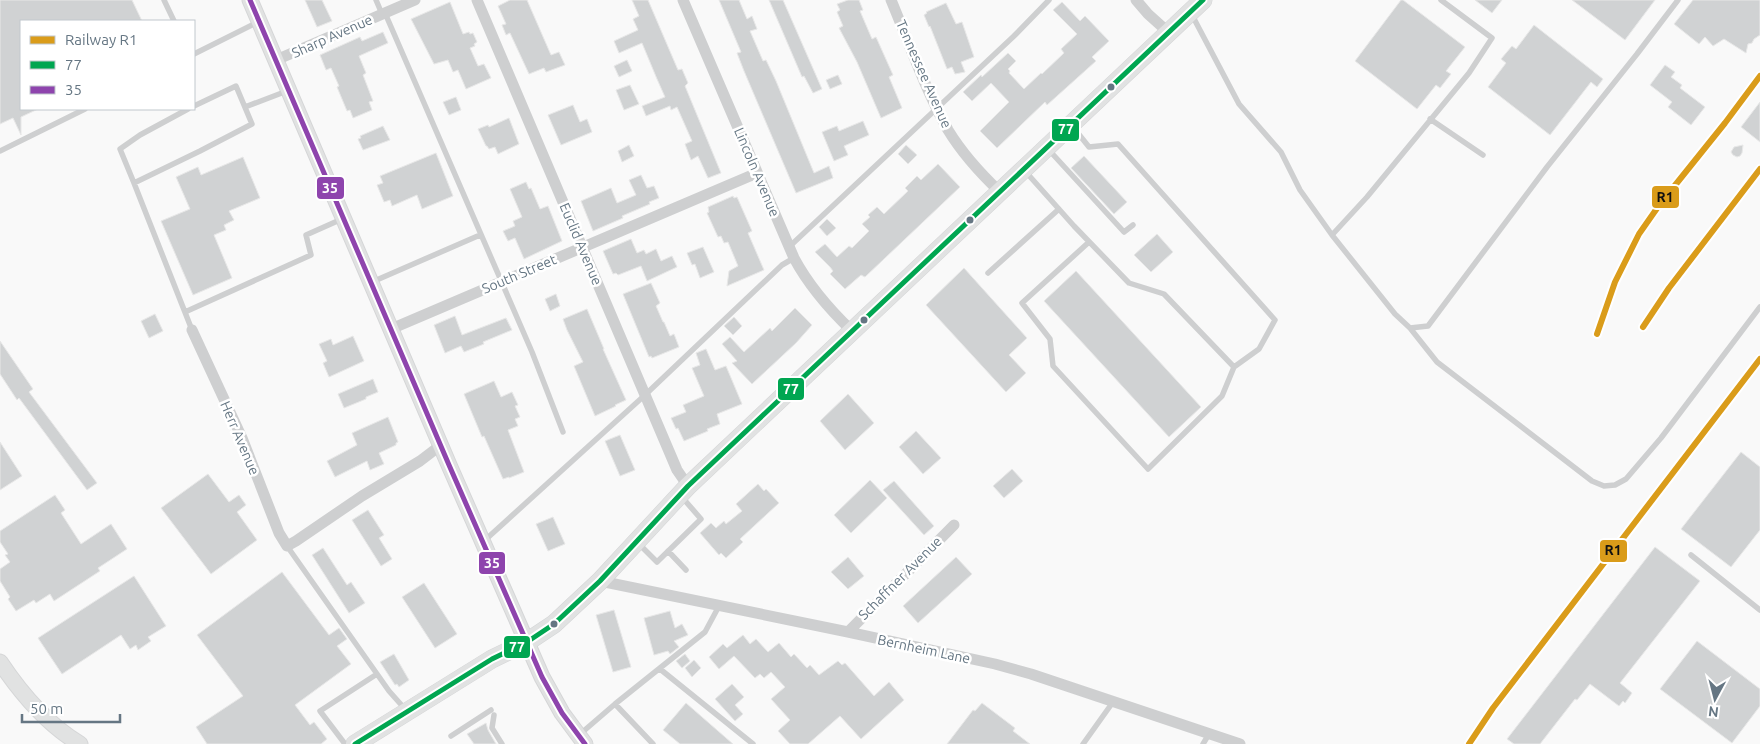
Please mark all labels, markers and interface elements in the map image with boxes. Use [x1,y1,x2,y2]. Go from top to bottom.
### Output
street label: Sharp Avenue [289,11,375,61]
street label: Tennessee Avenue [893,18,955,130]
legend [20,20,195,110]
text: Railway R1 [65,31,137,48]
text: 77 [65,56,82,73]
text: 35 [65,81,82,98]
unlabelled marker [1106,82,1116,92]
line badge: 77 [1051,118,1080,142]
text: 77 [1058,121,1074,137]
street label: Lincoln Avenue [731,125,783,219]
line badge: 35 [316,176,345,200]
text: 35 [322,180,338,196]
line badge: R1 [1651,185,1680,209]
text: R1 [1656,189,1674,205]
street label: Euclid Avenue [556,200,606,288]
unlabelled marker [965,215,975,225]
street label: South Street [479,251,559,297]
unlabelled marker [859,315,869,325]
line badge: 77 [777,377,805,401]
text: 77 [783,381,799,397]
street label: Herr Avenue [217,399,263,477]
street label: Schaffner Avenue [855,533,945,623]
line badge: R1 [1599,539,1628,563]
text: R1 [1604,542,1622,558]
line badge: 35 [478,551,506,575]
text: 35 [484,555,500,571]
unlabelled marker [549,619,559,629]
street label: Bernheim Lane [876,631,972,667]
line badge: 77 [503,635,531,659]
text: 77 [509,639,525,655]
north arrow [1690,674,1740,724]
scale bar [22,692,120,724]
text: 50 m [30,700,63,717]
text: N [1707,703,1720,720]

